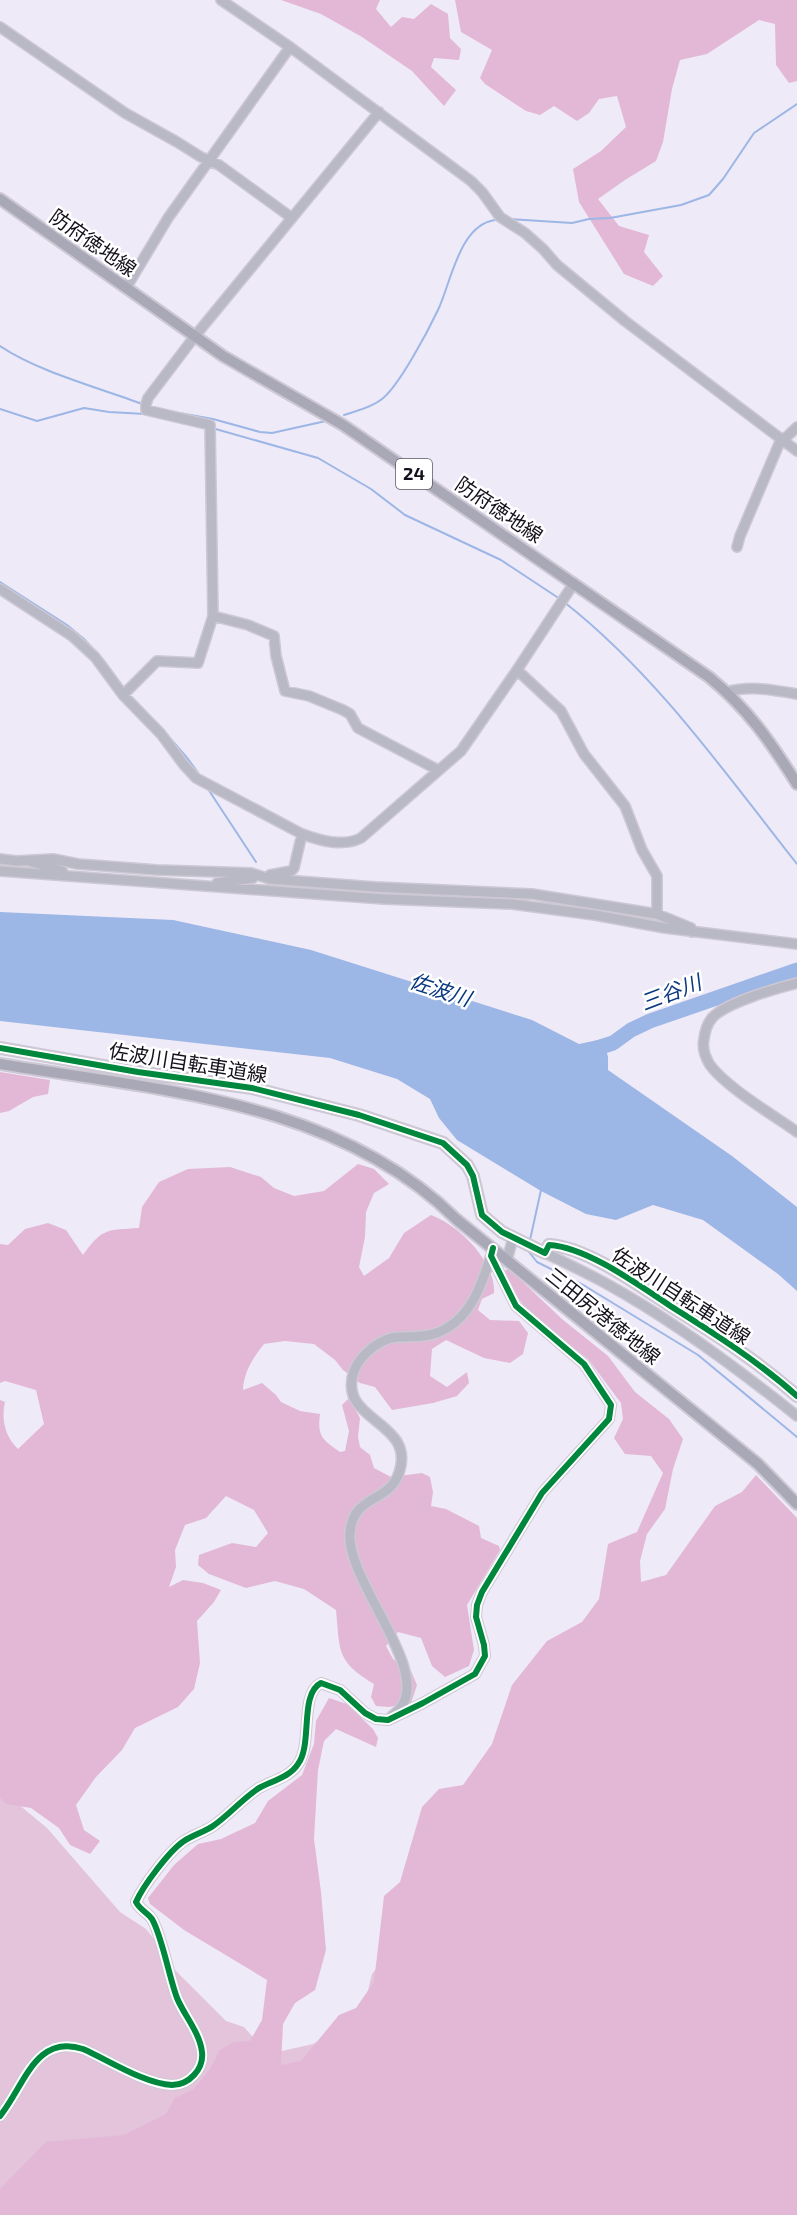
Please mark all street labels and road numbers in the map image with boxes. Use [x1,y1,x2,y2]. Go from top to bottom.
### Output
street label: 防府徳地線 [46,204,141,281]
road number: 24 [396,459,432,489]
street label: 防府徳地線 [451,471,548,547]
street label: 佐波川自転車道線 [107,1038,269,1086]
street label: 佐波川自転車道線 [608,1242,755,1349]
street label: 三田尻港徳地線 [542,1262,666,1369]

